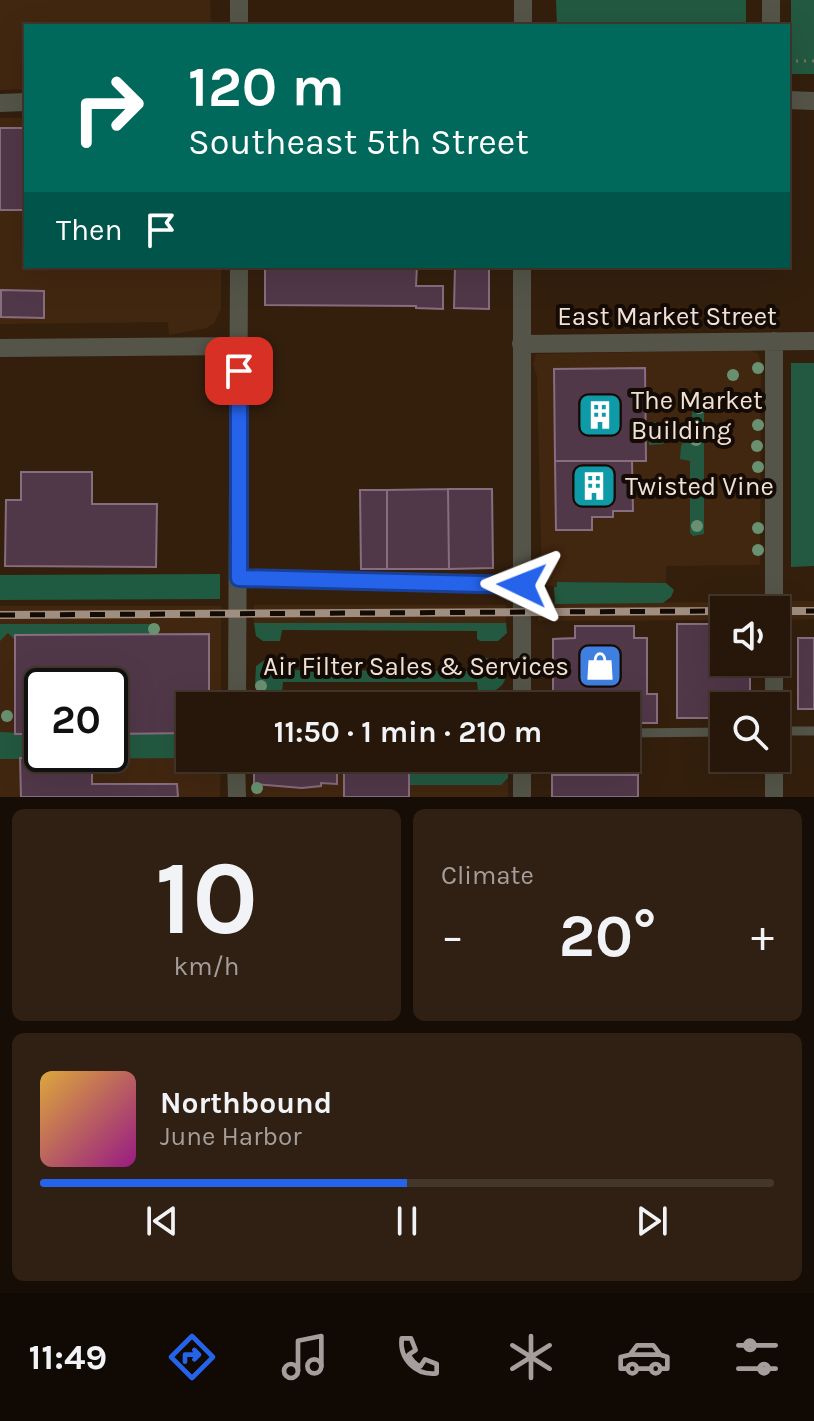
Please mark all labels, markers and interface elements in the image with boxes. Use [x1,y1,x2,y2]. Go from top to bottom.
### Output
text: 120 m [188,54,345,119]
icon: right [56,56,160,160]
text: Southeast 5th Street [188,121,529,163]
icon: arrive [139,208,183,252]
text: Then [56,212,123,248]
street label: East Market Street [557,301,777,332]
pin [205,337,273,405]
icon: arrive [217,349,261,393]
place label: The Market Building [631,385,763,446]
building icon: The Market Building [576,391,624,439]
building icon: Twisted Vine [570,462,618,510]
place label: Twisted Vine [625,471,774,502]
position arrow [480,543,564,627]
map controls [710,596,790,772]
button: sound [710,596,790,676]
shop icon: Air Filter Sales & Services [576,642,624,690]
place label: Air Filter Sales & Services [263,651,569,682]
speed limit sign: 20 [24,668,128,772]
button: search [710,692,790,772]
text: 11:50 · 1 min · 210 m [274,714,542,750]
text: 10 [155,838,258,959]
text: Climate [441,860,534,891]
text: 20° [559,901,656,971]
text: − [441,911,464,962]
text: + [751,911,774,962]
text: km/h [174,951,239,982]
text: Northbound [160,1085,332,1121]
text: June Harbor [160,1121,302,1152]
icon: previous [140,1199,184,1243]
icon: pause [385,1199,429,1243]
icon: next [630,1199,674,1243]
icon: directions [164,1329,220,1385]
icon: music [277,1329,333,1385]
icon: phone [390,1329,446,1385]
icon: climate [503,1329,559,1385]
icon: car [616,1329,672,1385]
icon: filters [729,1329,785,1385]
text: 11:49 [29,1336,107,1378]

